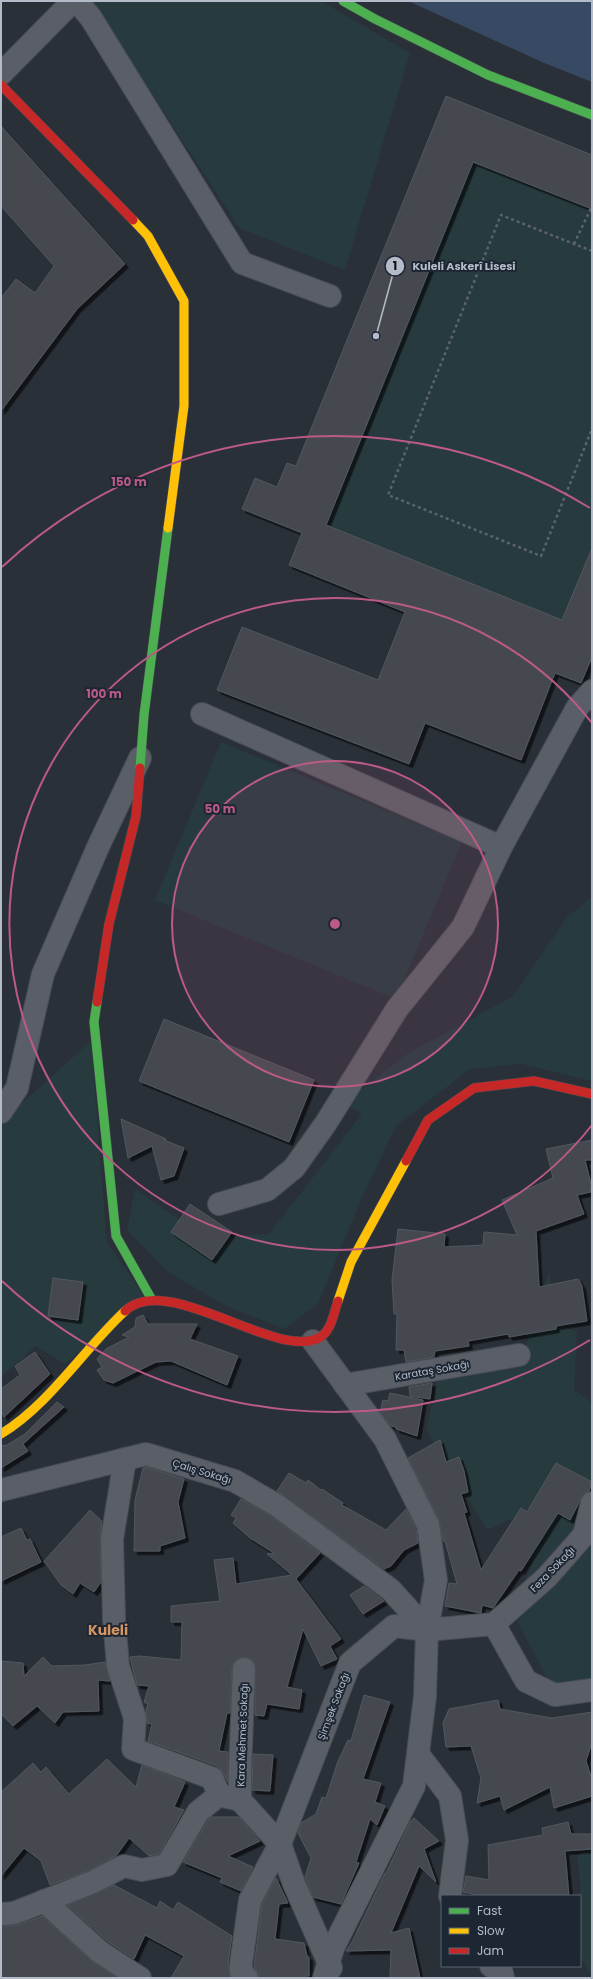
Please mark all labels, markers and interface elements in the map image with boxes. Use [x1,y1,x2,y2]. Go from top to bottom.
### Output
callout: Kuleli Askerî Lisesi [385,255,524,278]
text: 1 [393,257,397,274]
text: Kuleli Askerî Lisesi [412,258,516,274]
text: 150 m [111,473,147,490]
text: 100 m [86,685,122,702]
text: 50 m [205,800,236,817]
centre of rings [328,917,342,931]
street label: Karataş Sokağı [394,1357,470,1384]
street label: Çalış Sokağı [171,1455,233,1488]
street label: Feza Sokağı [527,1543,578,1596]
district label: Kuleli [88,1620,128,1640]
street label: Şimşek Sokağı [314,1670,353,1742]
street label: Kara Mehmet Sokağı [233,1683,252,1787]
legend [441,1895,581,1967]
text: Fast [477,1902,502,1919]
text: Slow [477,1922,505,1939]
text: Jam [477,1942,504,1959]

